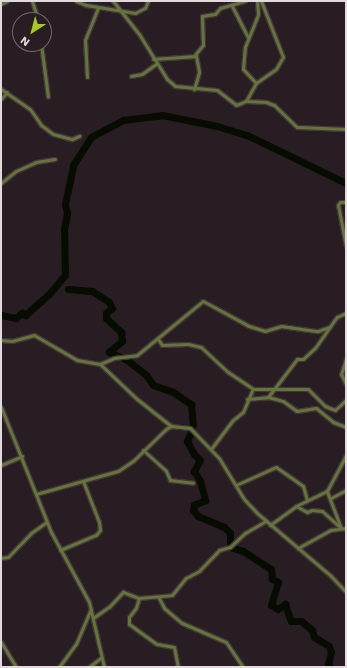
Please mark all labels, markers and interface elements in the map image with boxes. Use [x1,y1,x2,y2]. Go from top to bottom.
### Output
north arrow [12,12,52,52]
text: N [18,34,32,49]

